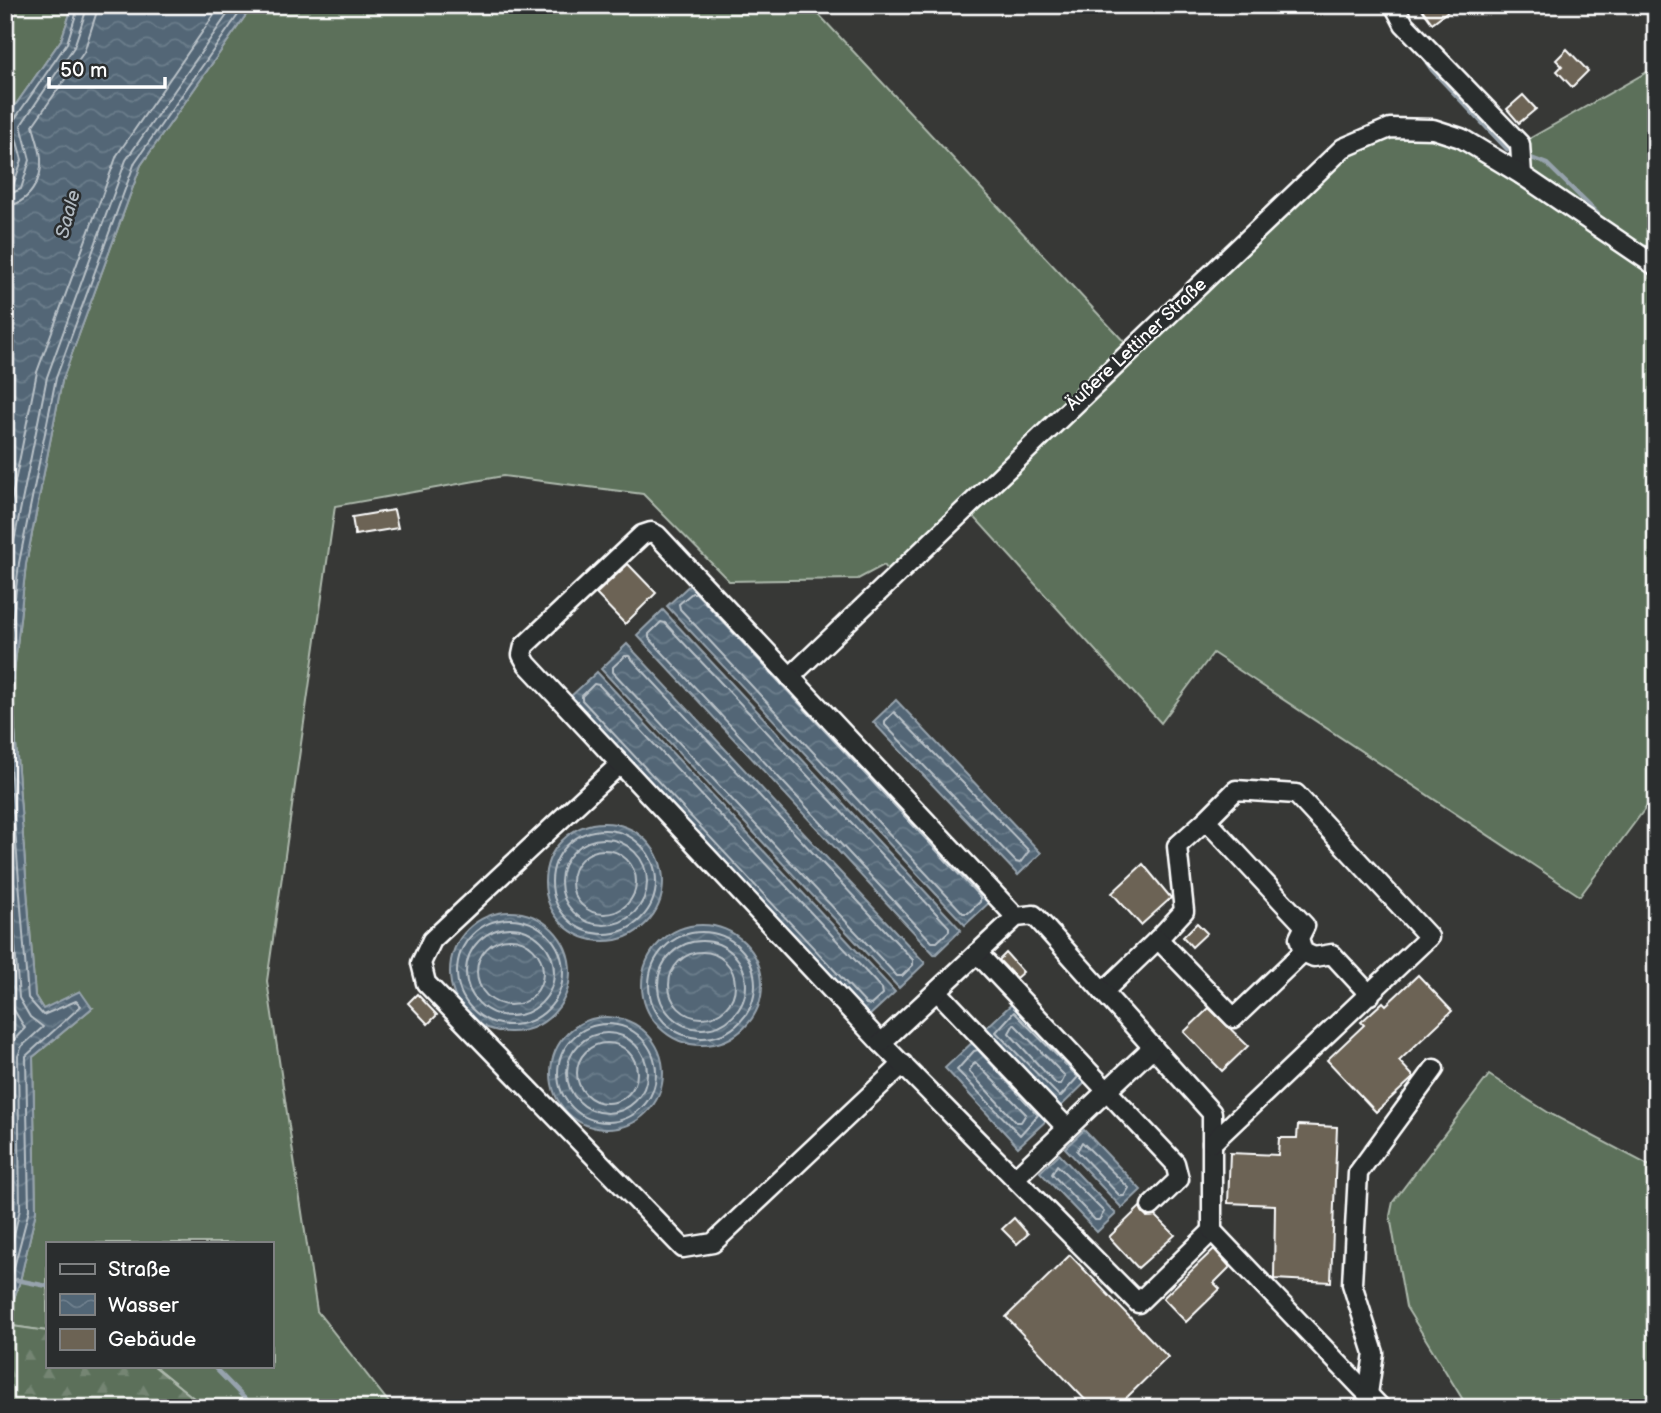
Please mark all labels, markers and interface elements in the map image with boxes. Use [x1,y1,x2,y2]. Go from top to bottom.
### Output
scale bar [49,46,164,90]
text: 50 m [60,58,107,83]
water label: Saale [51,188,86,241]
street label: Äußere Lettiner Straße [1061,273,1211,415]
legend [46,1242,273,1368]
text: Straße [108,1257,170,1282]
text: Wasser [108,1293,179,1318]
text: Gebäude [108,1327,196,1352]

